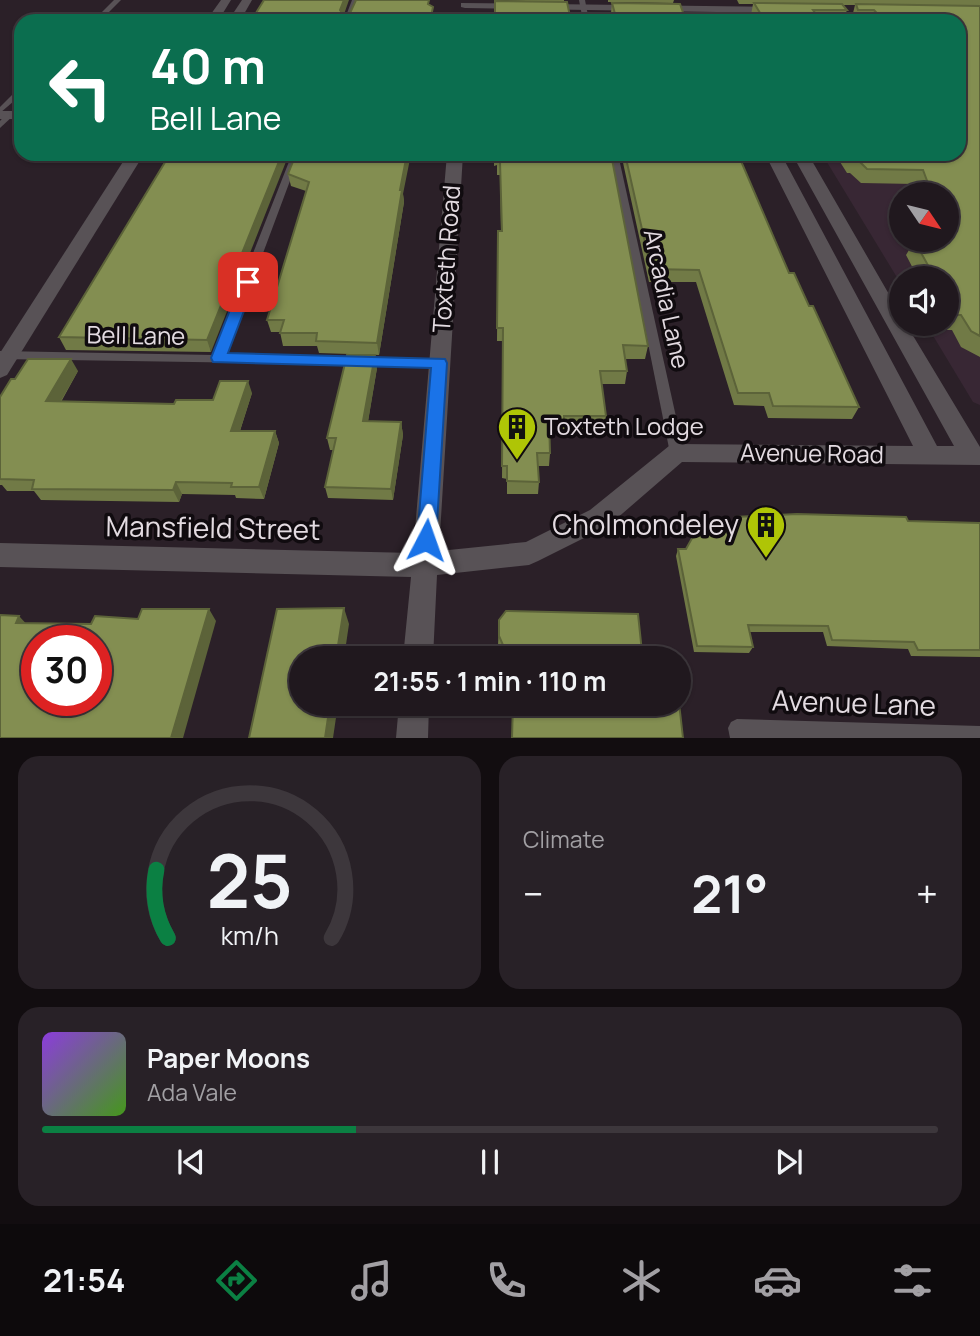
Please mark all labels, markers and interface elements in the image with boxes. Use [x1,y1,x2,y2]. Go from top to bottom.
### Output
text: 40 m [150,32,266,99]
icon: left [35,42,126,133]
text: Bell Lane [150,96,281,140]
north arrow [889,182,959,252]
map controls [889,182,959,336]
street label: Toxteth Road [424,184,467,334]
street label: Arcadia Lane [637,226,698,372]
pin [218,252,278,312]
icon: arrive [229,263,267,301]
button: sound [889,266,959,336]
street label: Bell Lane [86,317,186,352]
building icon: Toxteth Lodge [496,406,538,461]
place label: Toxteth Lodge [544,409,704,442]
street label: Avenue Road [740,435,884,470]
position arrow [389,503,463,577]
building icon: Cholmondeley [745,504,787,559]
place label: Cholmondeley [552,505,739,543]
street label: Mansfield Street [105,506,321,548]
speed limit sign: 30 [21,625,112,716]
text: 21:55 · 1 min · 110 m [374,663,606,699]
street label: Avenue Lane [771,680,937,724]
text: Climate [523,823,605,855]
text: 25 [206,831,293,931]
text: 21° [691,858,768,929]
text: − [523,867,544,919]
text: + [916,867,938,919]
text: km/h [220,918,279,953]
text: Paper Moons [147,1040,310,1076]
text: Ada Vale [147,1076,237,1108]
icon: previous [172,1143,210,1181]
icon: pause [471,1143,509,1181]
icon: next [770,1143,808,1181]
icon: directions [212,1256,261,1305]
icon: music [347,1256,396,1305]
icon: phone [482,1256,531,1305]
icon: climate [617,1256,666,1305]
icon: car [753,1256,802,1305]
icon: filters [888,1256,937,1305]
text: 21:54 [43,1258,125,1302]

